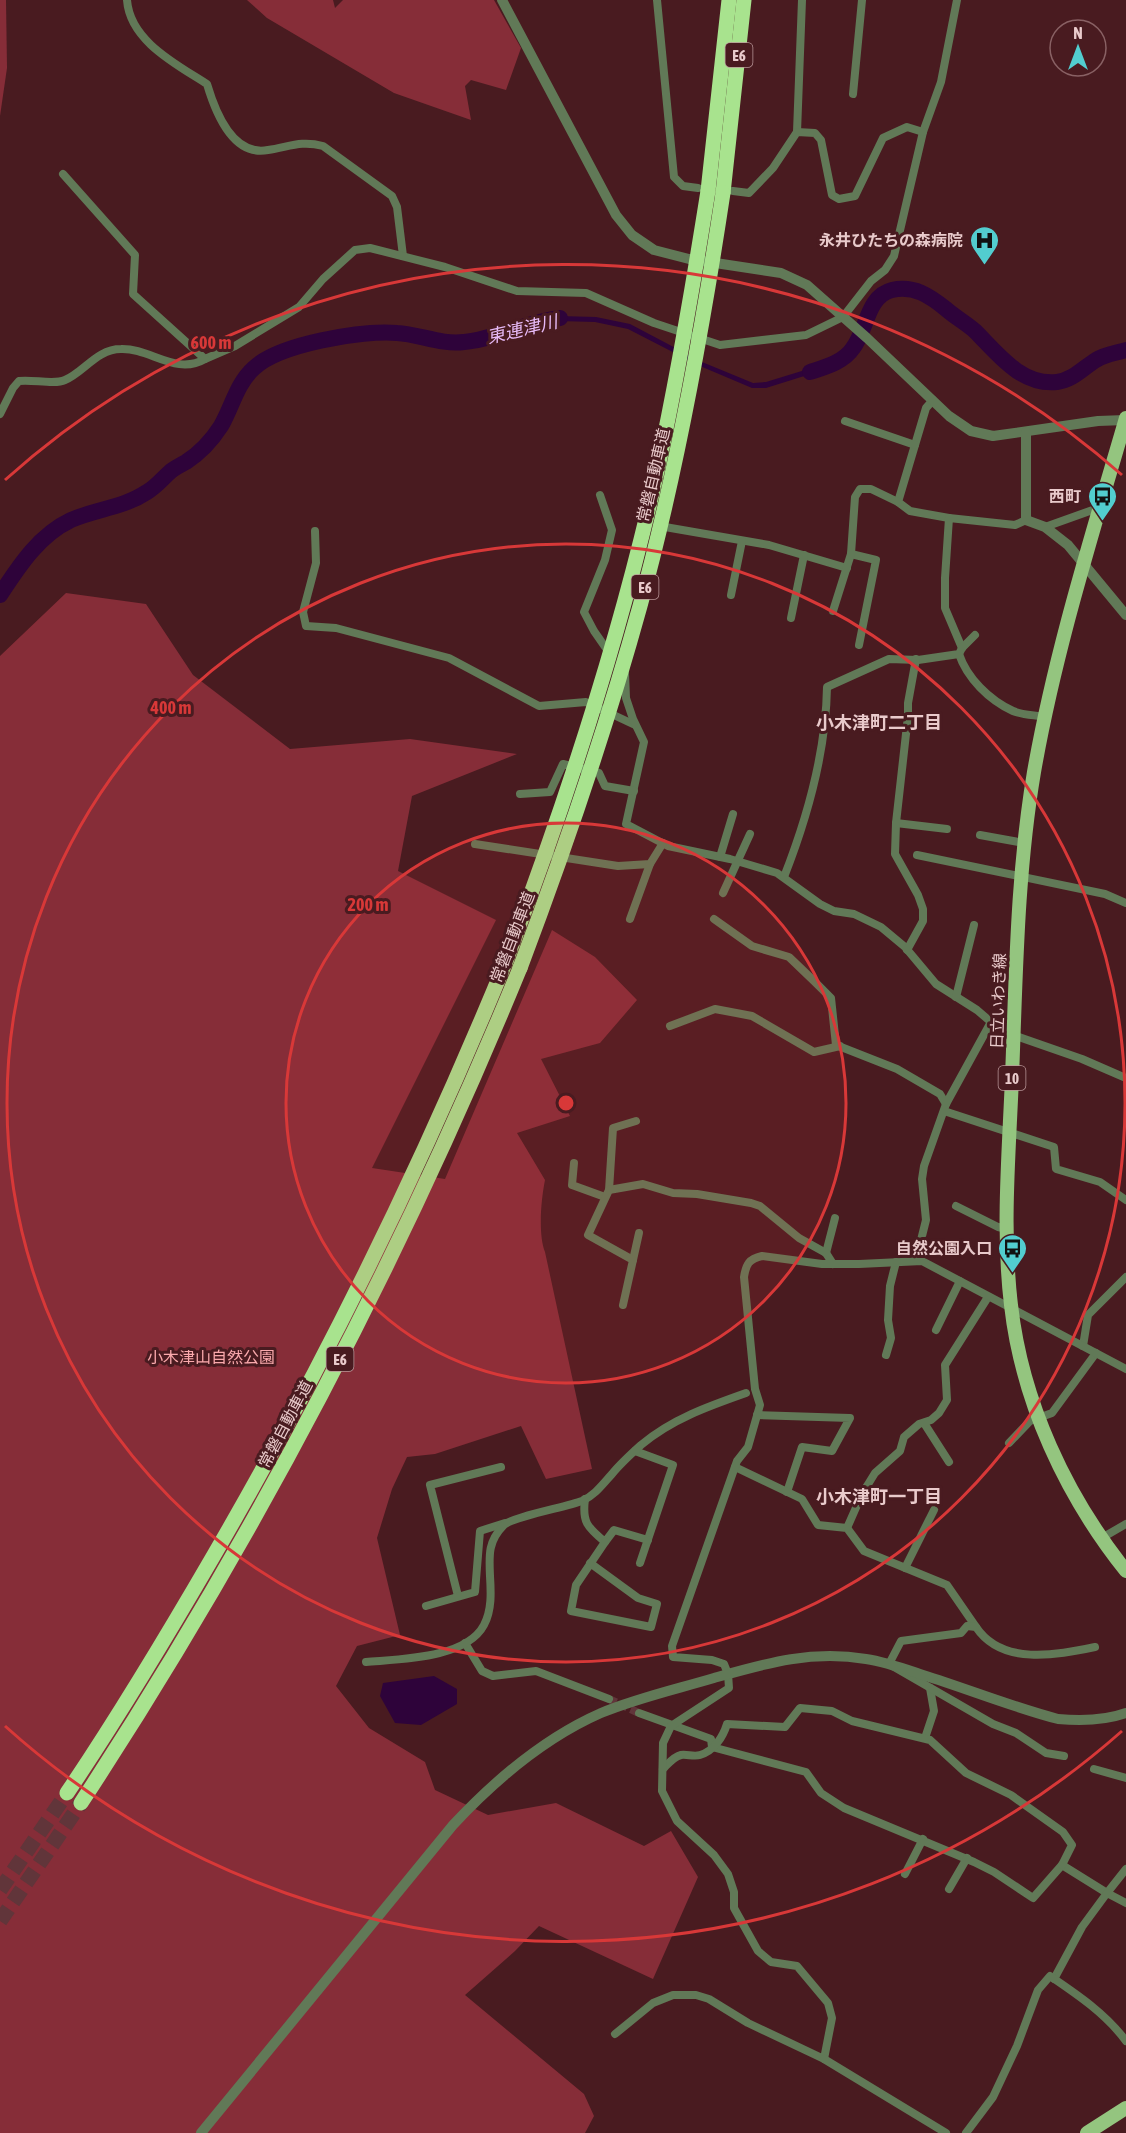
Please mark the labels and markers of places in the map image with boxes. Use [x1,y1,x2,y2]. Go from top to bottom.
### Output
hospital icon: 永井ひたちの森病院 [968,224,1000,266]
place label: 永井ひたちの森病院 [819,231,963,249]
bus stop icon: 西町 [1086,480,1118,522]
place label: 西町 [1049,487,1081,505]
centre of rings [556,1093,576,1113]
bus stop icon: 自然公園入口 [997,1232,1029,1274]
place label: 自然公園入口 [896,1239,992,1257]

